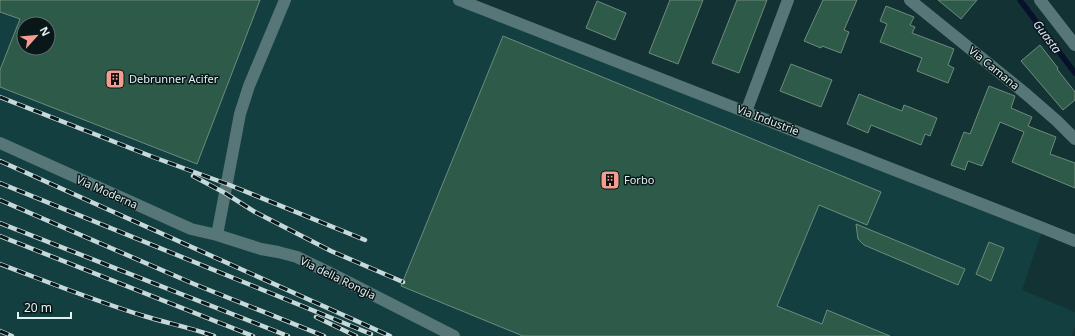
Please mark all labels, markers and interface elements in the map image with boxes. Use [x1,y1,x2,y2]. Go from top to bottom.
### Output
north arrow [16,16,56,56]
water label: Guasta [1029,16,1066,57]
text: N [37,24,54,39]
street label: Via Camana [966,43,1023,93]
building icon: Debrunner Acifer [104,68,126,90]
place label: Debrunner Acifer [129,71,219,86]
street label: Via Industrie [735,101,801,138]
building icon: Forbo [599,169,621,191]
street label: Via Moderna [74,171,140,212]
place label: Forbo [624,172,655,187]
street label: Via della Rongia [298,253,378,302]
scale bar [18,294,71,320]
text: 20 m [24,299,52,316]

